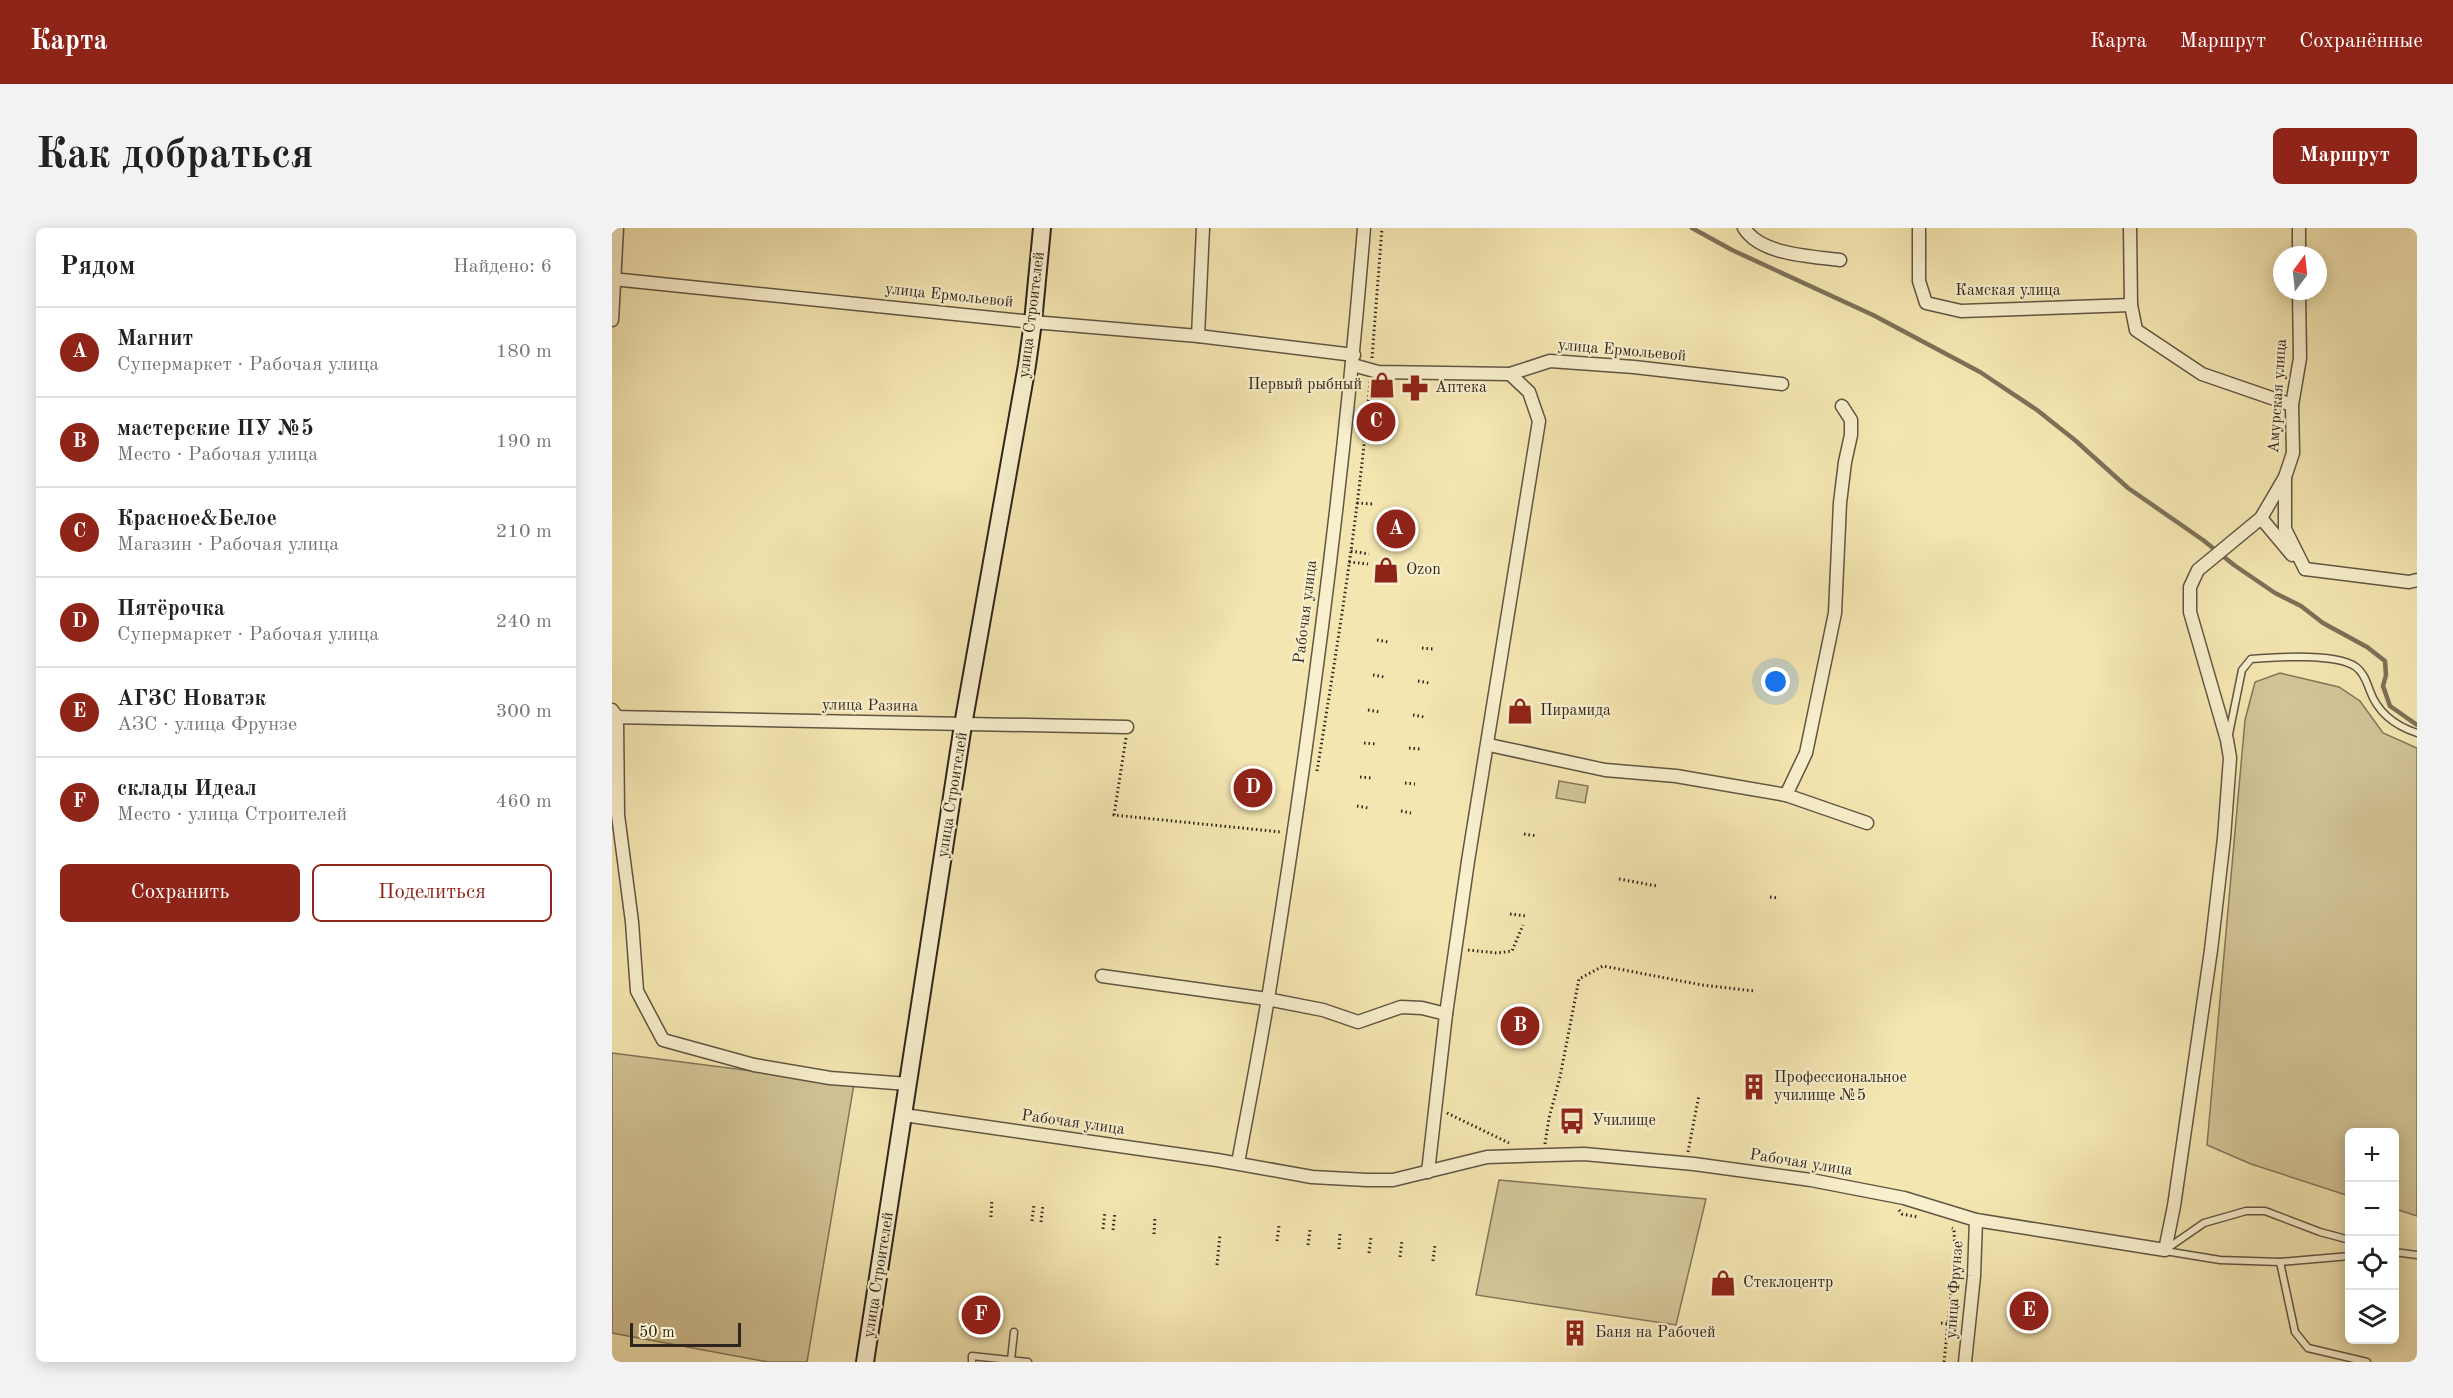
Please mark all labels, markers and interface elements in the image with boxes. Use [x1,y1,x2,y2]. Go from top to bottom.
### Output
text: Карта [30,28,108,56]
text: Карта [2090,31,2147,52]
text: Маршрут [2180,31,2266,52]
text: Сохранённые [2299,31,2423,52]
button: Маршрут [2273,128,2417,184]
text: Как добраться [36,135,313,177]
north arrow [2273,246,2327,300]
street label: улица Строителей [1016,251,1048,379]
text: Рядом [60,254,135,280]
text: Найдено: 6 [453,257,552,277]
street label: улица Ермольевой [884,281,1014,311]
street label: Камская улица [1955,283,2061,299]
text: Магнит [117,328,193,350]
street label: улица Ермольевой [1557,337,1687,365]
street label: Амурская улица [2266,338,2290,454]
text: A [72,342,87,362]
text: 180 m [496,342,552,362]
text: Супермаркет · Рабочая улица [117,355,379,375]
shop icon: Первый рыбный [1367,370,1397,400]
pharmacy icon: Аптека [1400,373,1430,403]
place label: Первый рыбный [1248,377,1362,393]
place label: Аптека [1435,380,1487,396]
pin: C [1356,400,1395,444]
text: мастерские ПУ №5 [117,418,314,440]
text: B [72,432,87,452]
text: 190 m [496,432,552,452]
text: Место · Рабочая улица [117,445,318,465]
pin: A [1376,506,1416,552]
text: Красное&Белое [117,508,277,530]
text: C [73,522,86,542]
text: 210 m [496,522,552,542]
text: Магазин · Рабочая улица [117,535,339,555]
shop icon: Ozon [1371,555,1401,585]
street label: Рабочая улица [1292,559,1320,665]
place label: Ozon [1406,562,1441,578]
text: Пятёрочка [117,598,225,620]
text: D [72,612,87,632]
text: 240 m [496,612,552,632]
text: Супермаркет · Рабочая улица [117,625,379,645]
your location [1761,667,1790,696]
text: АГЗС Новатэк [117,688,266,710]
shop icon: Пирамида [1505,696,1535,726]
street label: улица Разина [822,697,918,715]
text: E [73,702,86,722]
text: 300 m [496,702,552,722]
place label: Пирамида [1540,703,1611,719]
text: АЗС · улица Фрунзе [117,715,297,735]
street label: улица Строителей [935,731,971,859]
pin: D [1234,766,1272,810]
text: склады Идеал [117,778,257,800]
text: F [73,792,86,812]
text: 460 m [496,792,552,812]
text: Место · улица Строителей [117,805,347,825]
button: Сохранить [60,864,300,922]
button: Поделиться [312,864,552,922]
pin: B [1500,1004,1540,1048]
place label: Профессиональное училище №5 [1774,1070,1907,1104]
building icon: Профессиональное училище №5 [1739,1072,1769,1102]
bus stop icon: Училище [1557,1106,1587,1136]
street label: Рабочая улица [1020,1108,1126,1138]
place label: Училище [1592,1113,1656,1129]
map controls [2345,1128,2399,1344]
button: + [2345,1128,2399,1182]
street label: Рабочая улица [1748,1147,1854,1179]
button: − [2345,1182,2399,1236]
street label: улица Строителей [861,1211,897,1339]
button: locate [2345,1236,2399,1290]
street label: улица Фрунзе [1944,1240,1966,1340]
shop icon: Стеклоцентр [1708,1268,1738,1298]
place label: Стеклоцентр [1743,1275,1833,1291]
pin: E [2010,1288,2048,1334]
button: layers [2345,1290,2399,1344]
pin: F [962,1292,1000,1338]
building icon: Баня на Рабочей [1560,1318,1590,1348]
scale bar [630,1320,741,1348]
text: 50 m [639,1325,675,1341]
place label: Баня на Рабочей [1595,1325,1716,1341]

